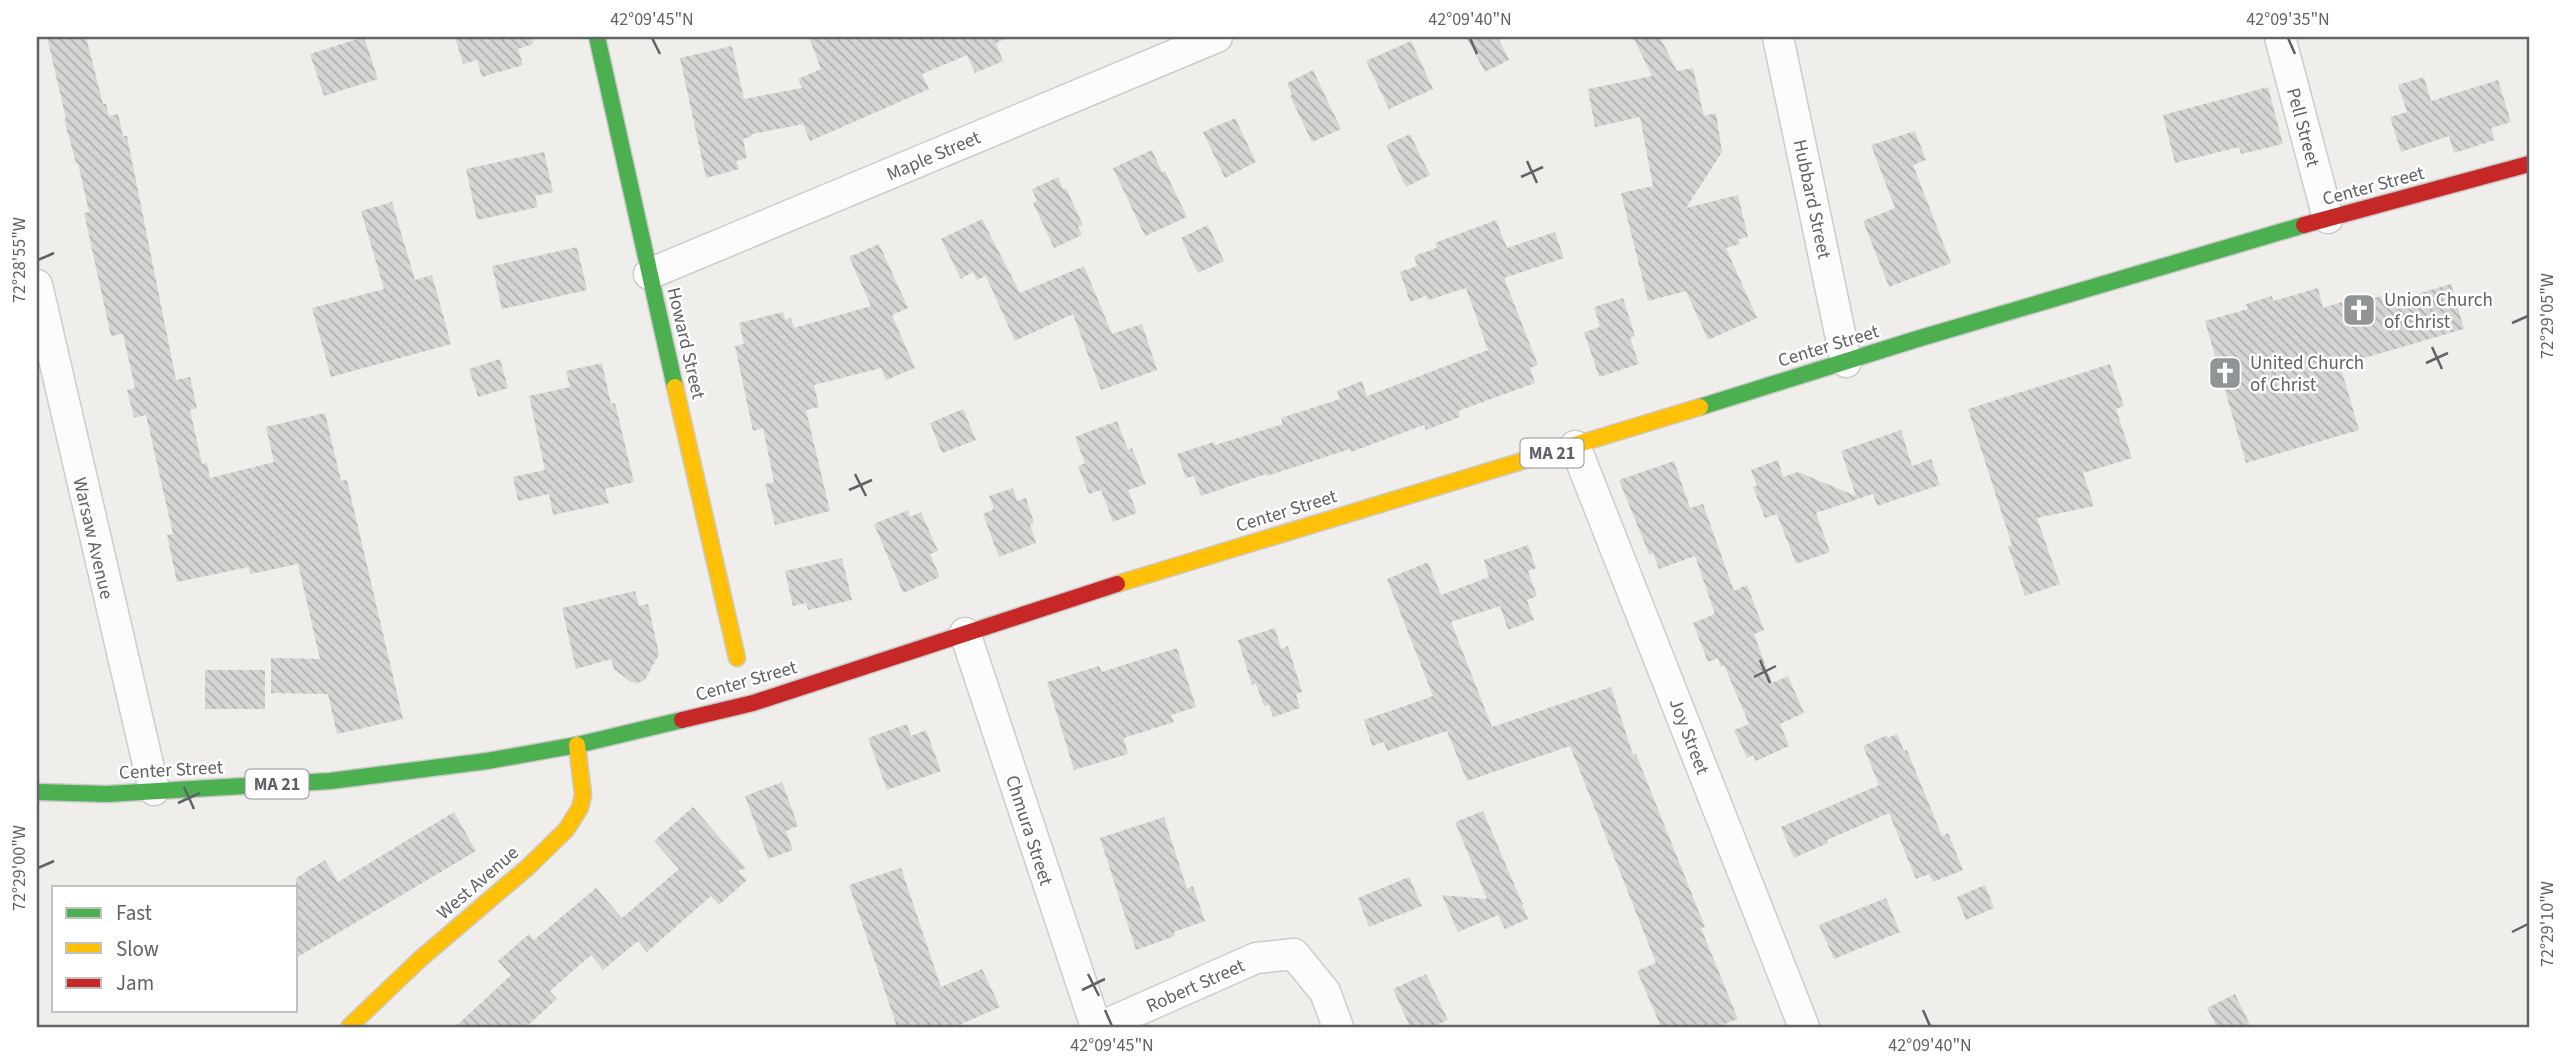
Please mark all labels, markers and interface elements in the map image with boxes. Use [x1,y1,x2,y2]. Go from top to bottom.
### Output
text: 42°09'45"N [610,7,694,32]
text: 42°09'40"N [1428,7,1512,32]
text: 42°09'35"N [2246,7,2330,32]
street label: Pell Street [2279,85,2326,170]
street label: Maple Street [882,124,985,188]
street label: Hubbard Street [1786,137,1837,262]
street label: Center Street [2320,160,2428,213]
text: 72°28'55"W [7,217,32,303]
text: 72°29'05"W [2535,273,2560,359]
street label: Howard Street [660,285,712,402]
place label: Union Church of Christ [2384,287,2493,336]
church icon: Union Church of Christ [2340,291,2378,329]
street label: Center Street [1775,318,1883,375]
place label: United Church of Christ [2250,350,2364,399]
church icon: United Church of Christ [2206,354,2244,392]
road number: MA 21 [1520,438,1584,467]
street label: Warsaw Avenue [65,475,120,602]
street label: Center Street [1233,483,1341,540]
street label: Center Street [693,654,801,709]
street label: Joy Street [1662,695,1716,779]
street label: Center Street [118,754,224,787]
road number: MA 21 [246,770,308,798]
street label: Chmura Street [998,772,1059,890]
text: 72°29'00"W [7,825,32,911]
street label: West Avenue [431,840,525,926]
text: 72°29'10"W [2535,881,2560,967]
legend [52,886,298,1012]
text: Fast [116,898,152,928]
text: Slow [116,934,159,964]
street label: Robert Street [1142,952,1250,1020]
text: Jam [116,968,154,998]
text: 42°09'45"N [1070,1033,1154,1058]
text: 42°09'40"N [1888,1033,1972,1058]

